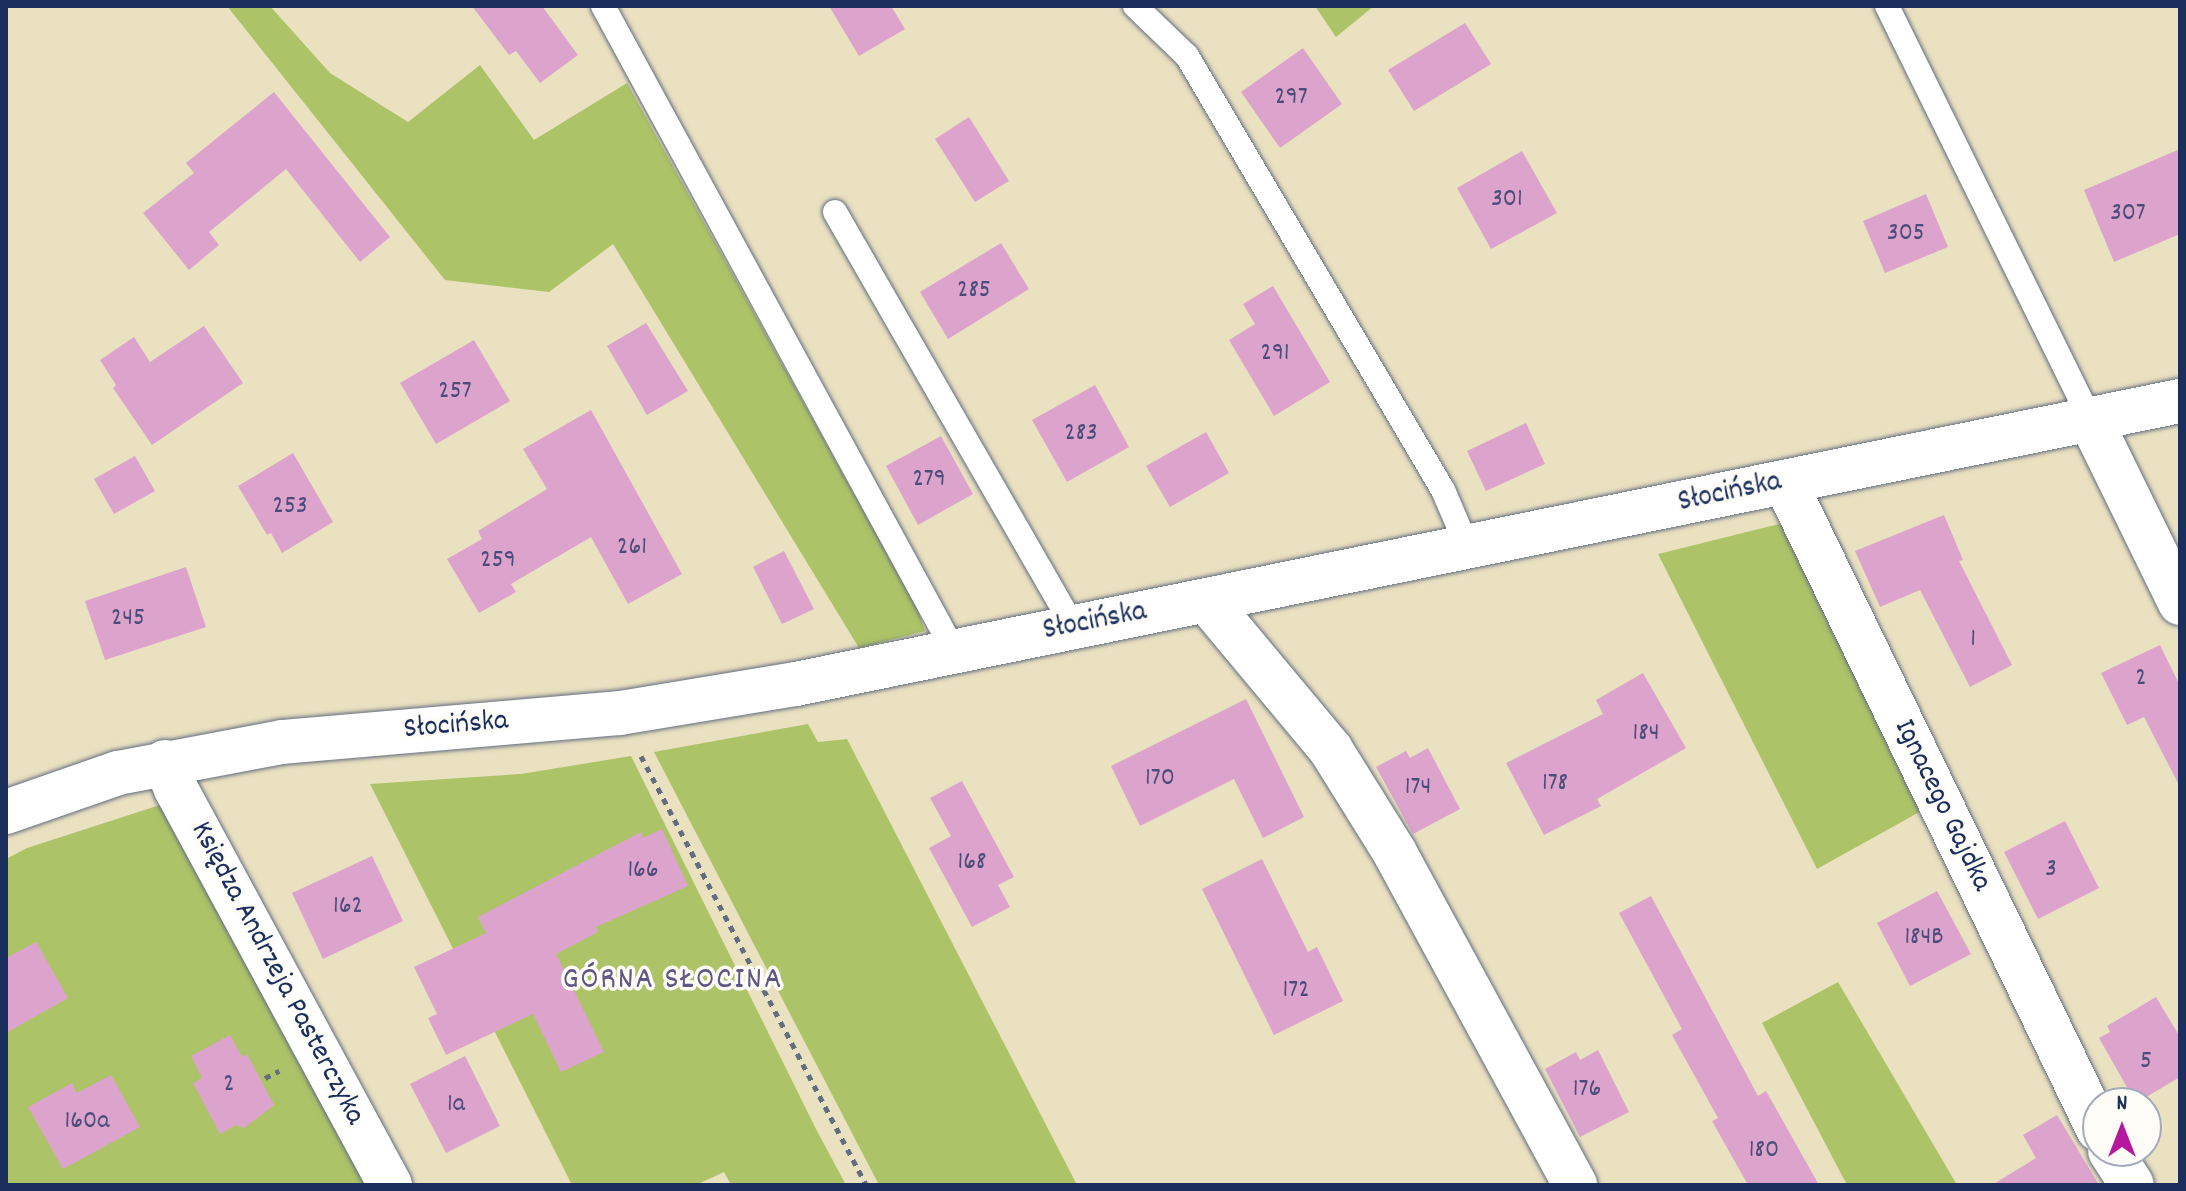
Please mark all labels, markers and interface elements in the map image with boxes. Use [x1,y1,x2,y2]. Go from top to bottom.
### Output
house number: 297 [1274,82,1308,114]
house number: 301 [1491,184,1523,216]
house number: 307 [2110,198,2146,230]
house number: 305 [1887,218,1925,250]
house number: 285 [957,275,991,307]
house number: 291 [1261,338,1289,370]
house number: 257 [438,376,472,408]
house number: 283 [1064,418,1098,450]
house number: 279 [912,464,946,496]
street label: Słocińska [1675,466,1785,522]
house number: 253 [273,491,307,523]
house number: 261 [617,532,647,564]
house number: 259 [480,545,516,577]
street label: Słocińska [1040,595,1150,651]
house number: 245 [111,603,145,635]
house number: 1 [1970,624,1976,656]
house number: 2 [2135,663,2147,695]
street label: Słocińska [402,705,510,749]
street label: Ignacego Gajdka [1884,714,1998,898]
house number: 184 [1633,718,1659,750]
house number: 170 [1145,763,1175,795]
house number: 178 [1542,768,1568,800]
house number: 174 [1405,772,1431,804]
street label: Księdza Andrzeja Pasterczyka [181,816,371,1132]
house number: 168 [958,847,986,879]
house number: 3 [2045,854,2057,886]
house number: 166 [627,855,659,887]
house number: 162 [333,891,363,923]
house number: 184B [1904,922,1944,954]
district label: GÓRNA SŁOCINA [563,962,783,1000]
house number: 172 [1282,975,1310,1007]
house number: 5 [2140,1046,2152,1078]
house number: 2 [223,1069,235,1101]
house number: 176 [1573,1074,1601,1106]
north arrow [2082,1087,2162,1167]
house number: 1a [447,1089,465,1121]
text: N [2117,1089,2127,1120]
house number: 160a [65,1106,109,1138]
house number: 180 [1749,1135,1779,1167]

